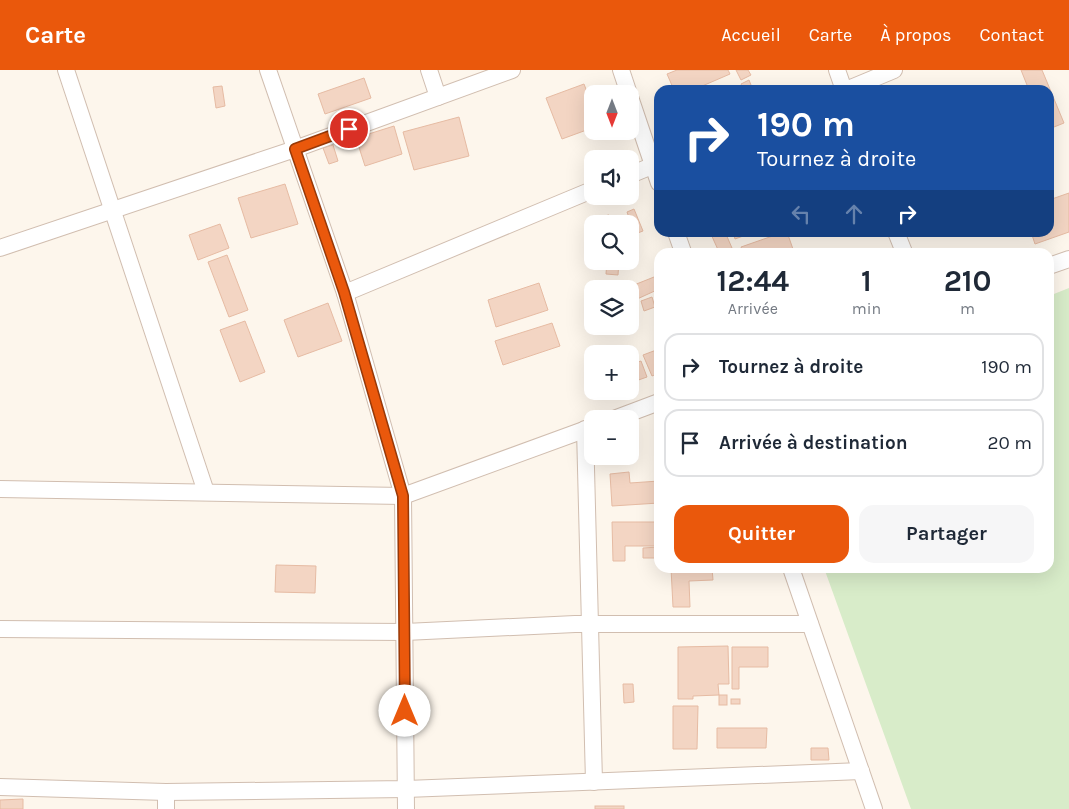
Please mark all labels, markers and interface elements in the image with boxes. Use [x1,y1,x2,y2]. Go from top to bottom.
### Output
text: Carte [25,21,86,49]
text: Accueil [721,24,781,46]
text: Carte [809,24,852,46]
text: À propos [880,24,952,46]
text: Contact [980,24,1044,46]
north arrow [584,85,639,140]
map controls [584,85,639,465]
text: 190 m [757,104,855,145]
icon: right [674,105,739,170]
pin [328,108,370,150]
icon: arrive [335,115,363,143]
text: Tournez à droite [757,146,916,172]
button: sound [584,150,639,205]
icon: left [787,200,815,228]
icon: ahead [840,200,868,228]
icon: right [893,200,921,228]
button: search [584,215,639,270]
text: 12:44 [717,263,789,299]
text: 1 [861,263,872,299]
text: 210 [944,263,991,299]
button: layers [584,280,639,335]
text: Arrivée [728,299,778,318]
text: min [852,299,881,318]
text: m [960,299,975,318]
button: + [584,345,639,400]
icon: right [676,353,704,381]
text: Tournez à droite [719,356,863,378]
text: 190 m [981,356,1032,378]
button: − [584,410,639,465]
icon: arrive [676,429,704,457]
text: Arrivée à destination [719,432,908,454]
text: 20 m [987,432,1032,454]
button: Quitter [674,505,849,563]
button: Partager [859,505,1034,563]
position arrow [378,684,430,736]

